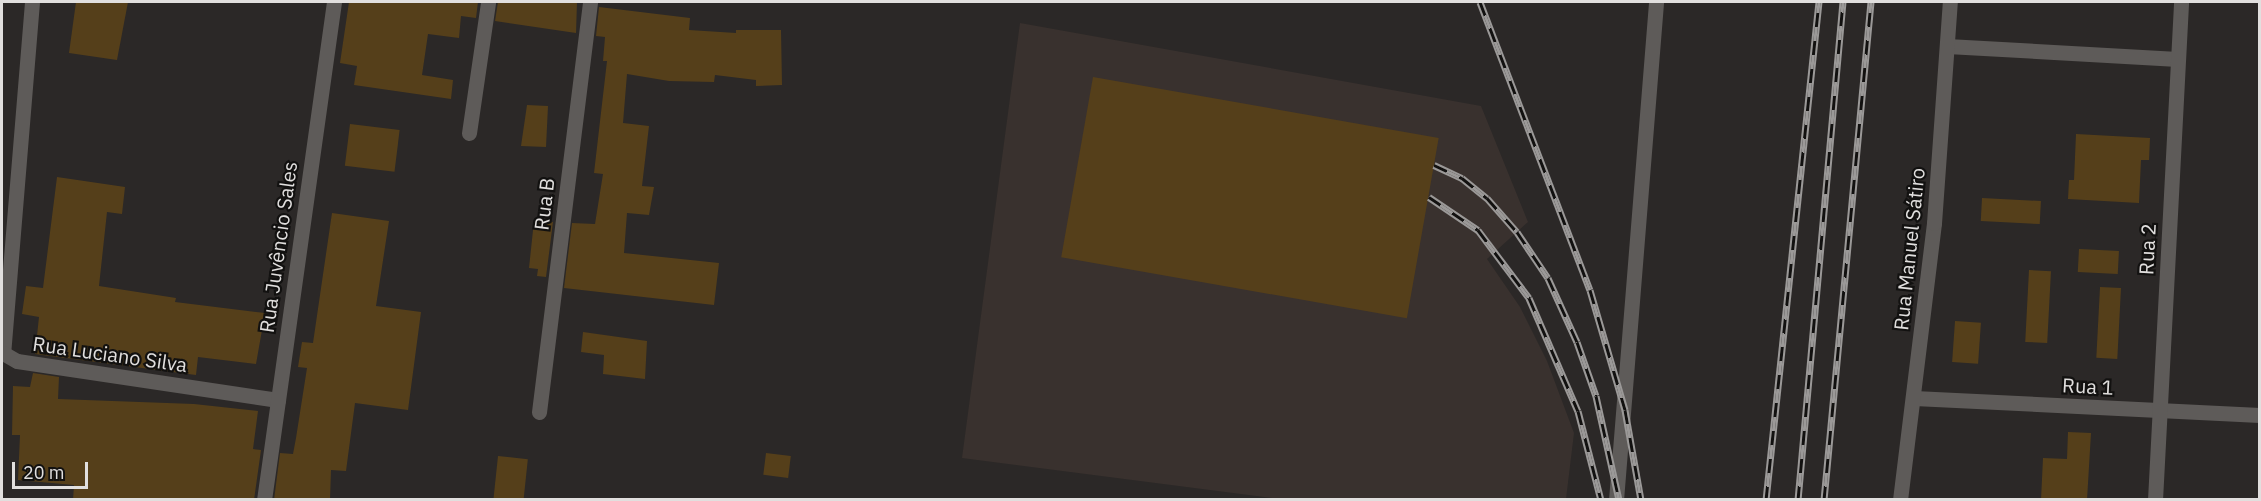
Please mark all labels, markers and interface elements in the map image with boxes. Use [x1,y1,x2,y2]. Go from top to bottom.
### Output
street label: Rua Juvêncio Sales [254,160,302,334]
street label: Rua Manuel Sátiro [1889,167,1929,331]
street label: Rua B [529,176,559,232]
street label: Rua 2 [2134,223,2160,275]
street label: Rua Luciano Silva [31,331,189,377]
street label: Rua 1 [2062,373,2114,399]
scale bar [15,450,92,488]
text: 20 m [23,461,65,484]

